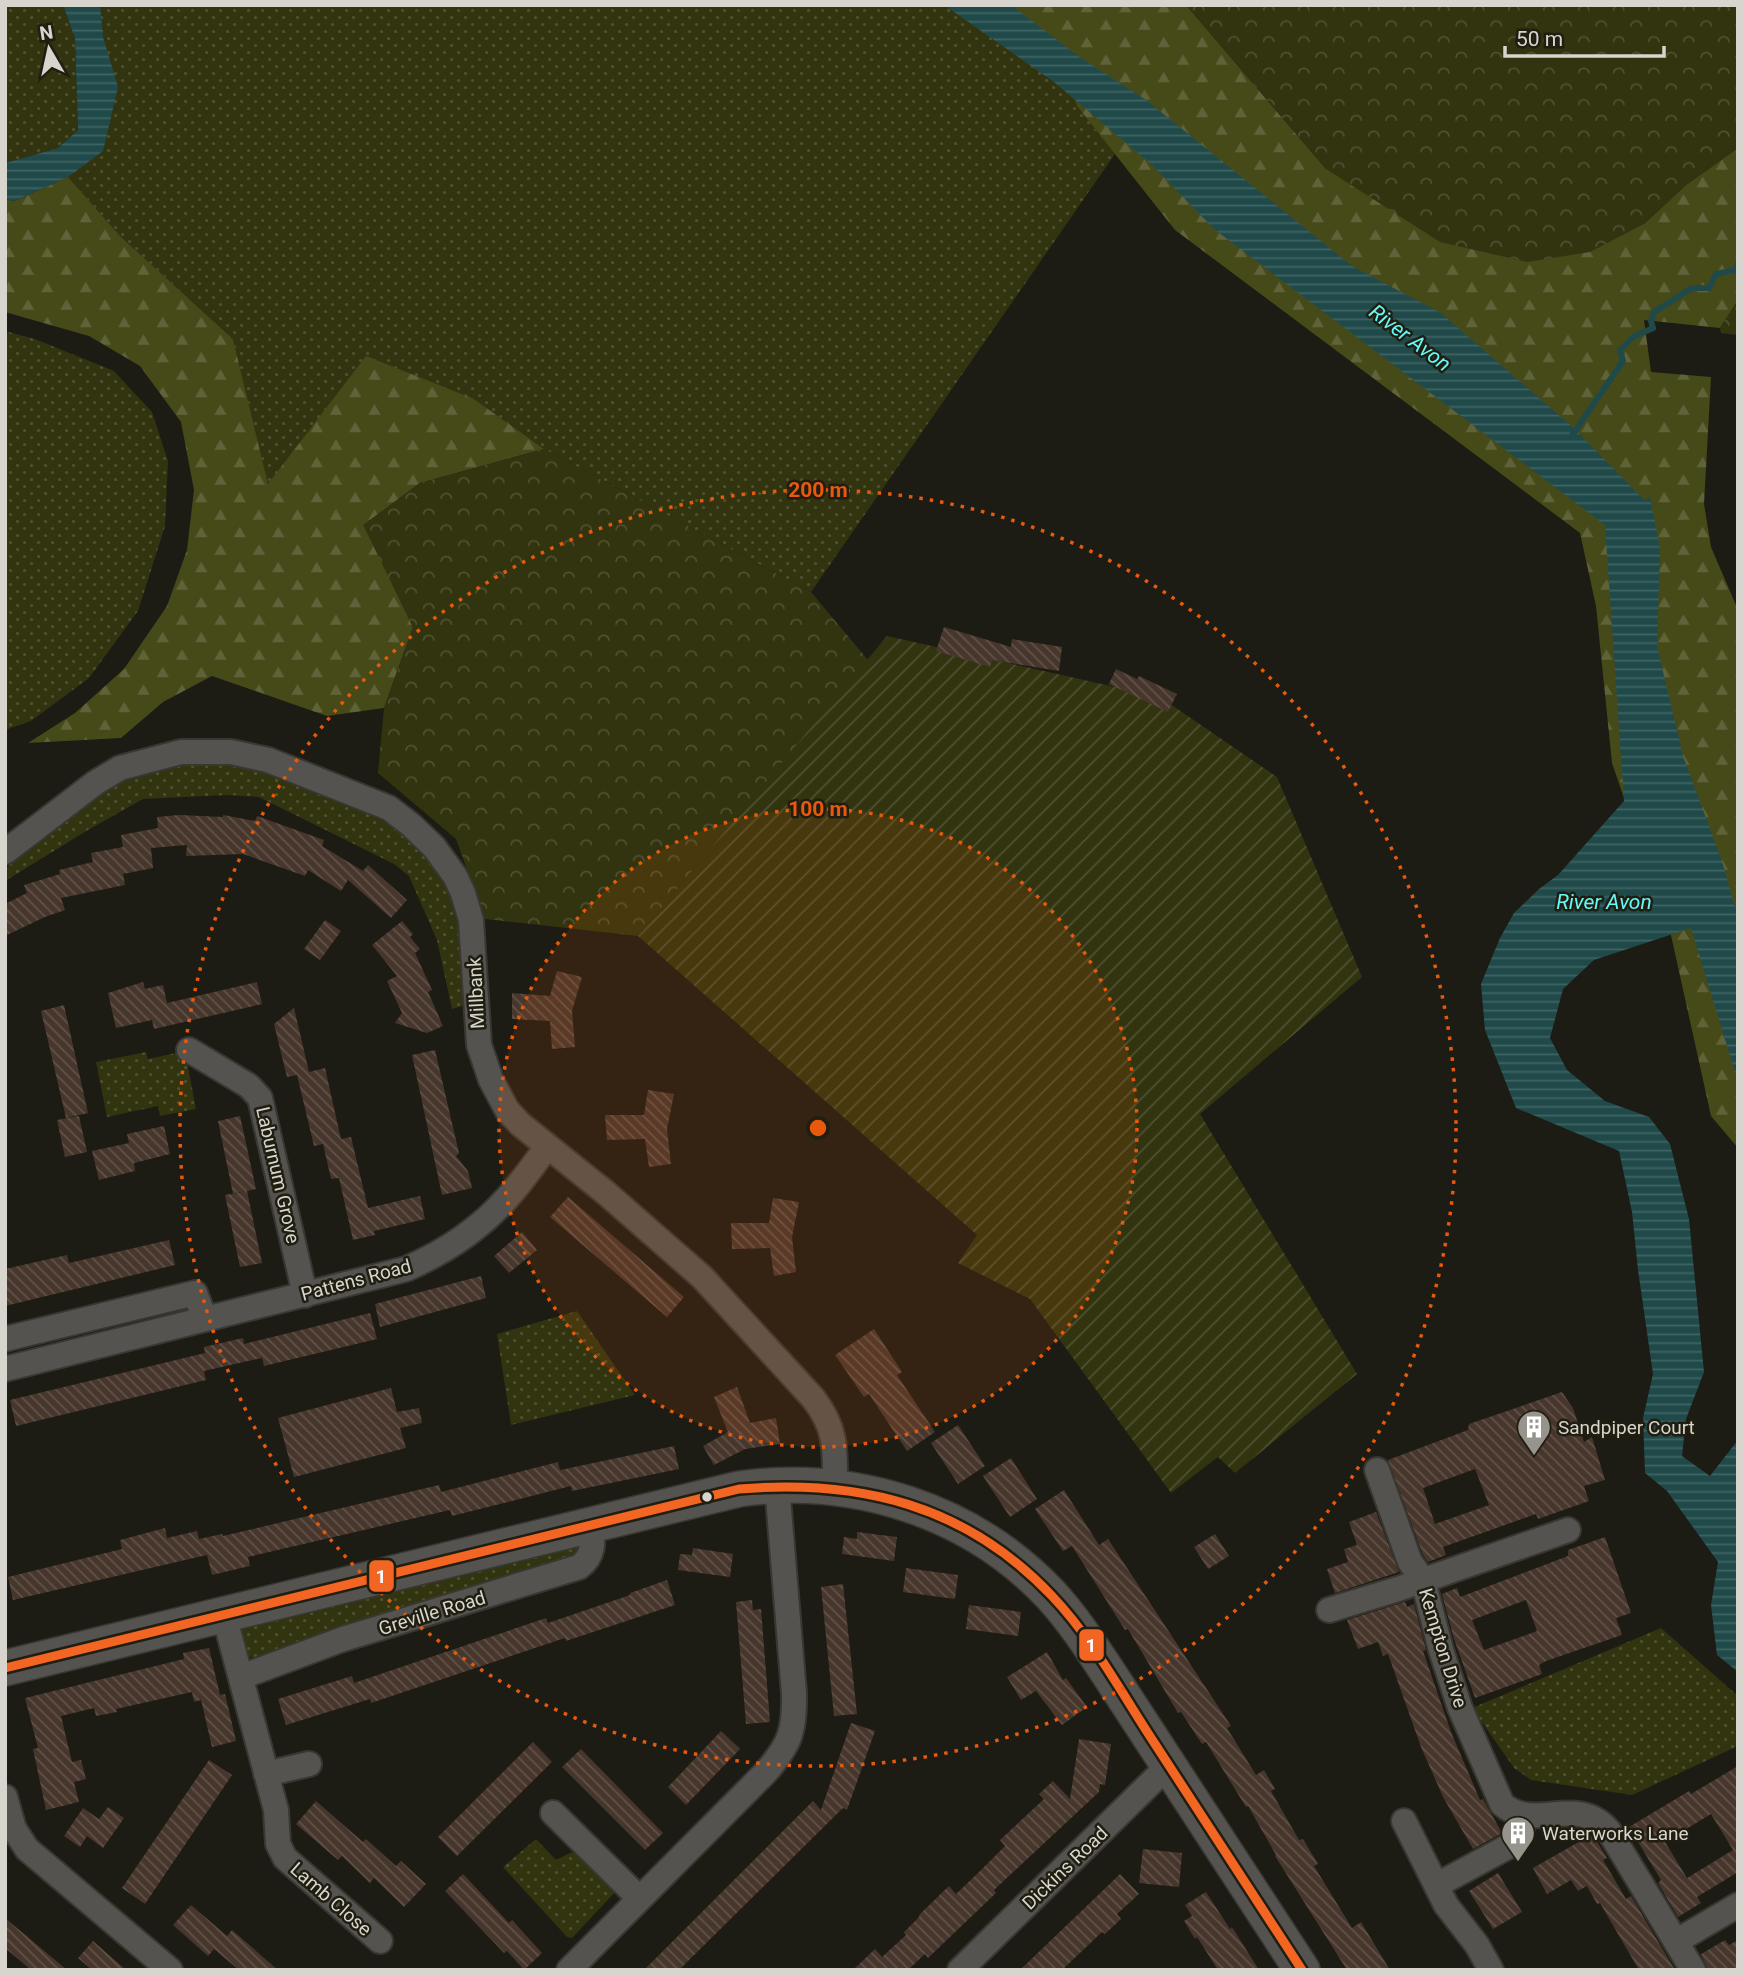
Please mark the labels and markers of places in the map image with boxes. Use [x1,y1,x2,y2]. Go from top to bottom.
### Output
centre of rings [806,1116,830,1140]
building icon: Sandpiper Court [1515,1408,1553,1457]
place label: Sandpiper Court [1558,1416,1695,1439]
unlabelled marker [700,1490,714,1504]
building icon: Waterworks Lane [1499,1814,1537,1863]
place label: Waterworks Lane [1542,1822,1689,1845]

